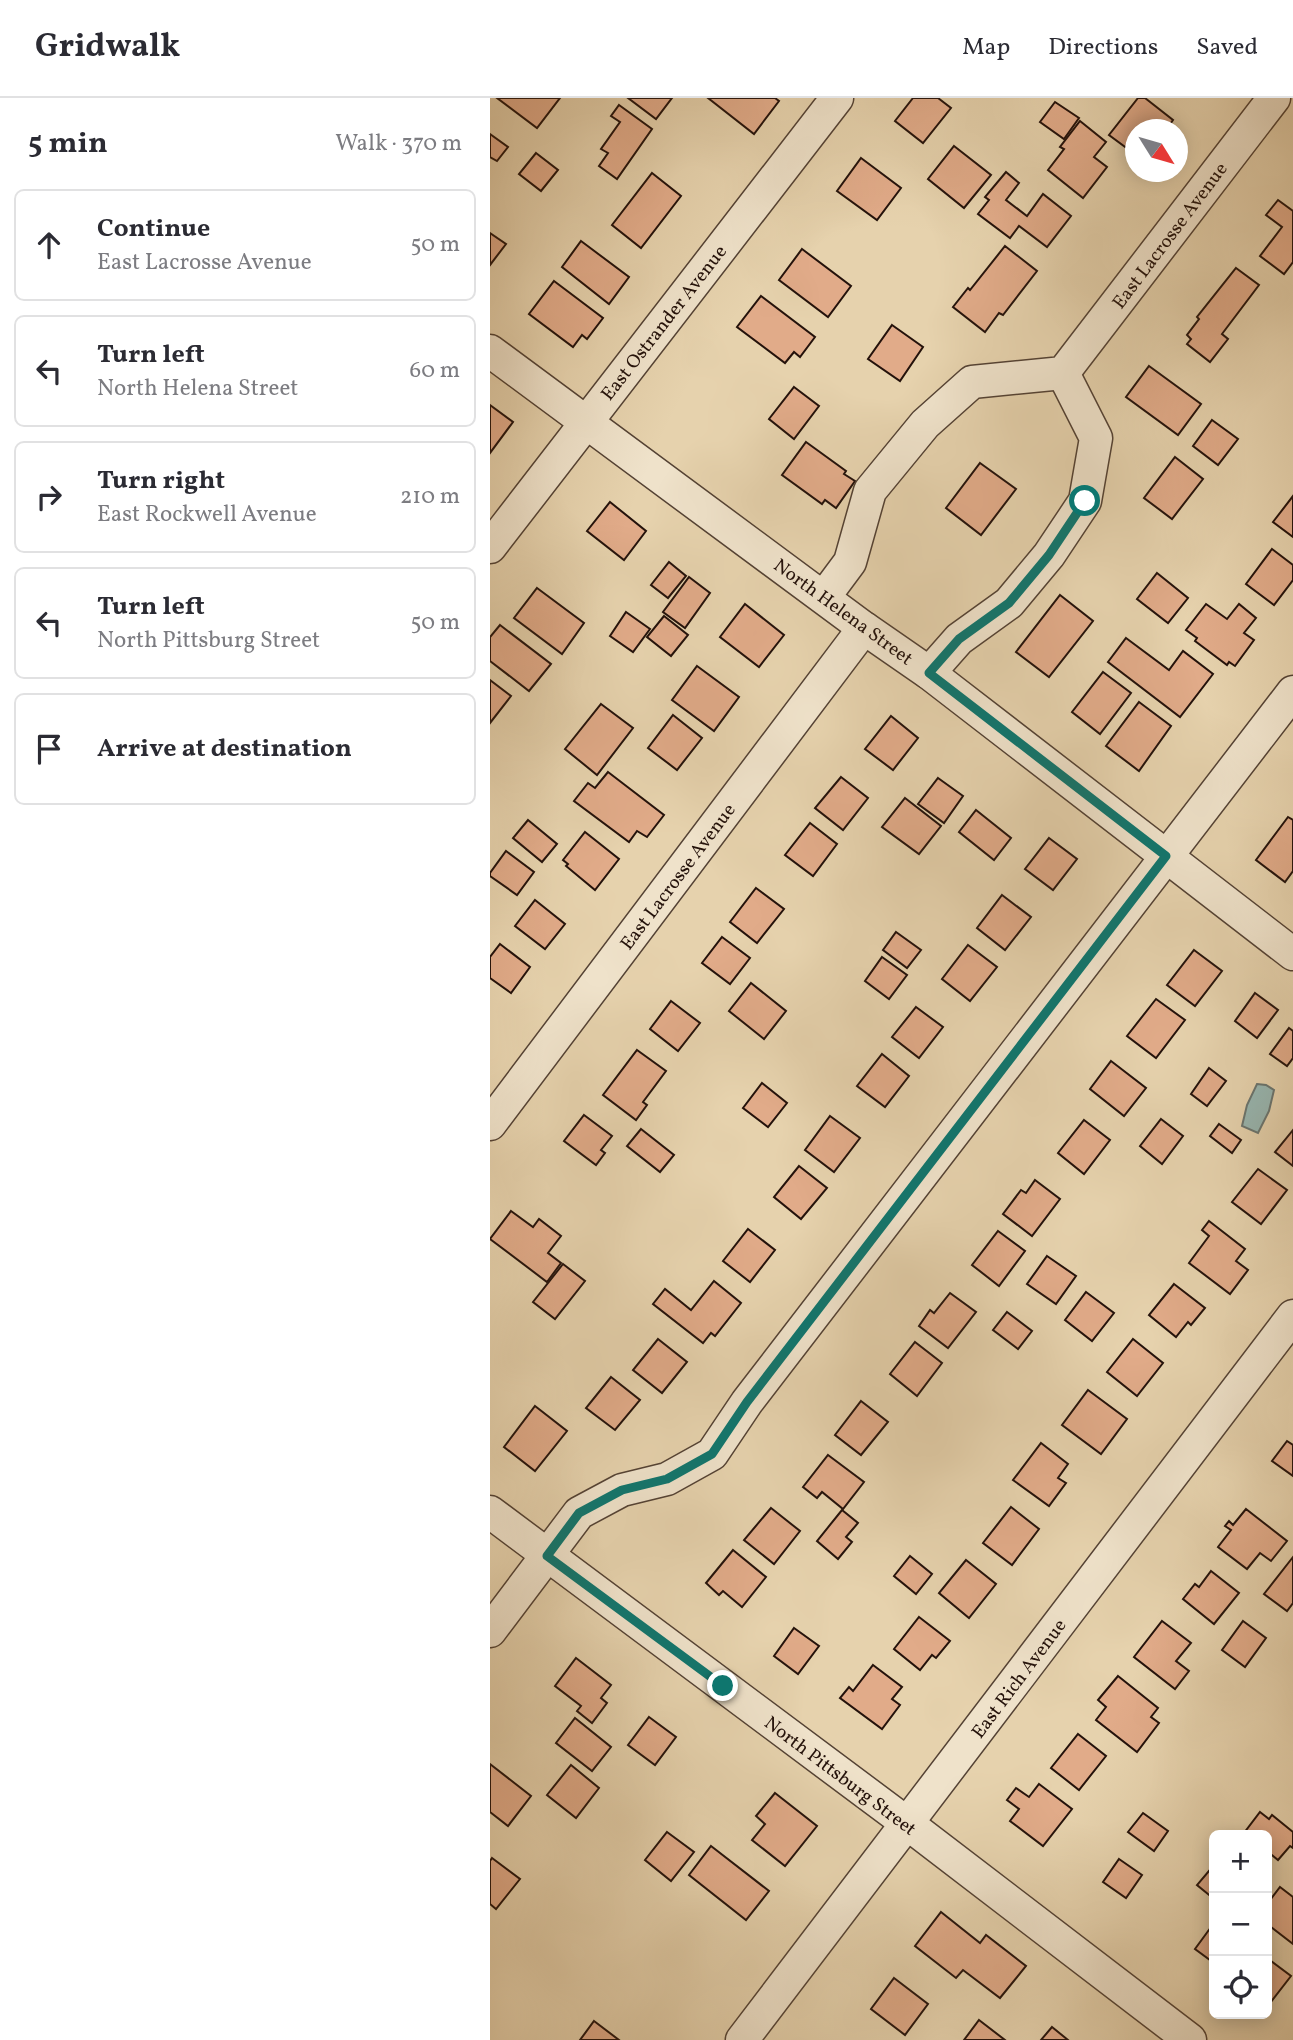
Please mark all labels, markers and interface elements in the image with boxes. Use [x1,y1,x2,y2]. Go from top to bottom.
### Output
text: Gridwalk [35,25,180,71]
text: Map [962,31,1010,65]
text: Directions [1048,31,1158,65]
text: Saved [1196,31,1258,65]
north arrow [1125,119,1188,182]
text: 5 min [28,123,108,165]
text: Walk · 370 m [335,128,462,160]
street label: East Lacrosse Avenue [1107,158,1234,315]
text: Continue [97,211,210,247]
icon: ahead [30,226,68,264]
text: 50 m [411,229,460,261]
street label: East Ostrander Avenue [596,240,733,406]
text: East Lacrosse Avenue [97,247,312,279]
text: Turn left [97,337,205,373]
icon: left [30,352,68,390]
text: 60 m [410,355,460,387]
text: North Helena Street [97,373,298,405]
text: Turn right [97,463,225,499]
icon: right [30,478,68,516]
text: 210 m [400,481,460,513]
route start [1069,485,1100,516]
text: East Rockwell Avenue [97,499,317,531]
street label: North Helena Street [768,553,918,672]
text: Turn left [97,589,205,625]
icon: left [30,604,68,642]
text: 50 m [411,607,460,639]
text: North Pittsburg Street [97,625,320,657]
icon: arrive [30,730,68,768]
text: Arrive at destination [97,731,352,767]
street label: East Lacrosse Avenue [615,799,742,956]
street label: East Rich Avenue [966,1614,1073,1744]
route end [707,1670,738,1701]
street label: North Pittsburg Street [758,1711,922,1843]
map controls [1209,1830,1272,2019]
button: + [1209,1830,1272,1893]
button: − [1209,1893,1272,1956]
button: locate [1209,1956,1272,2019]

